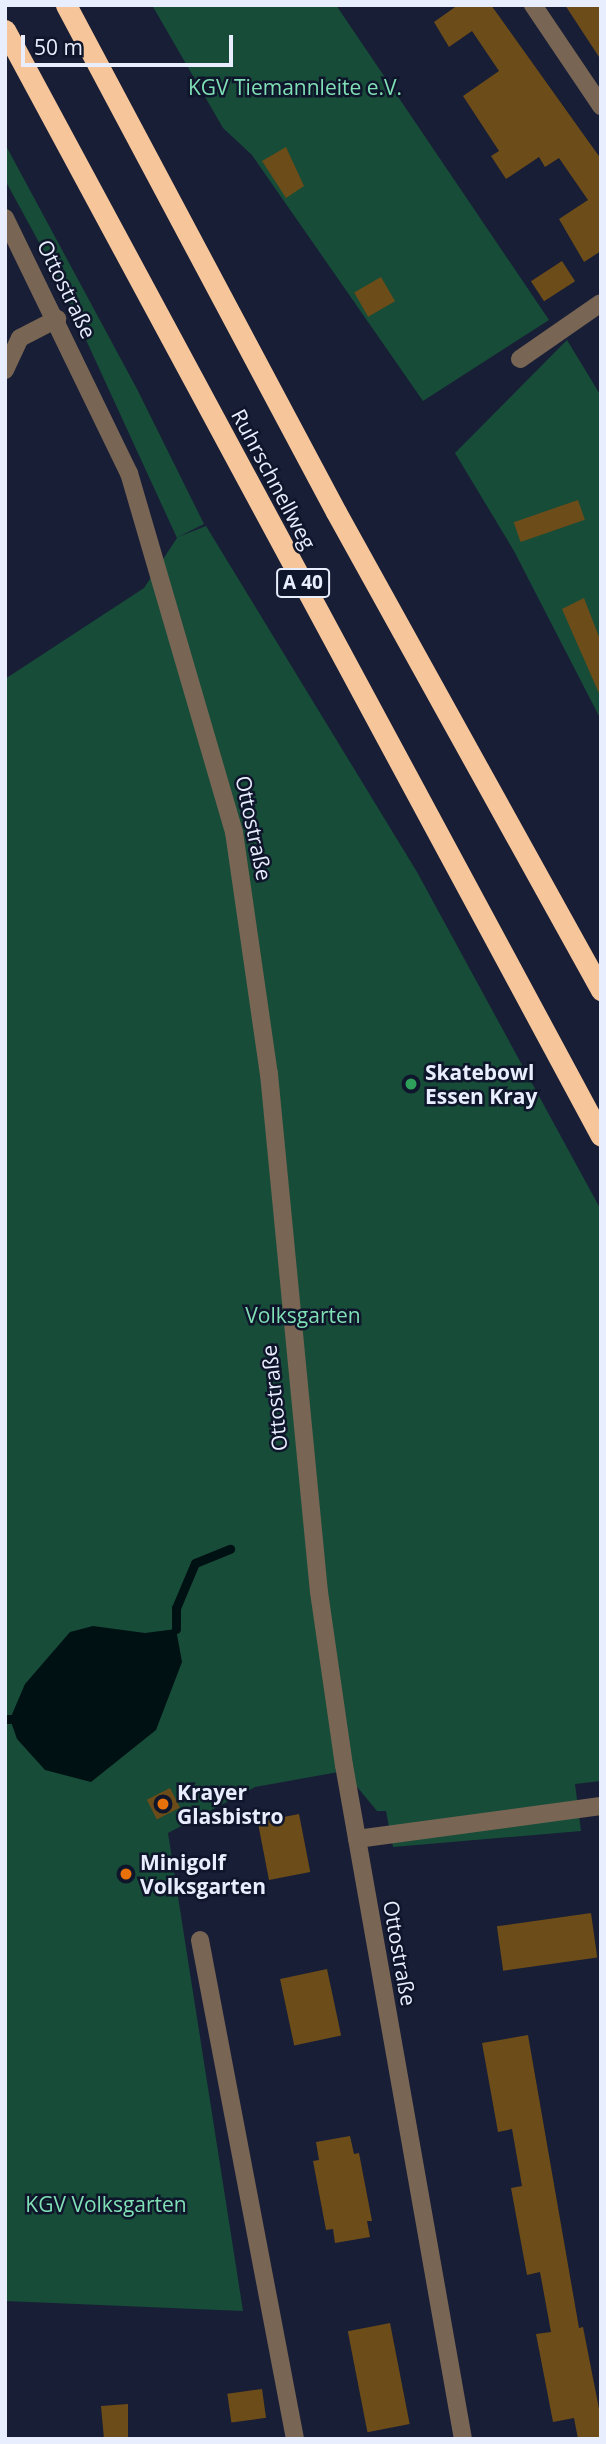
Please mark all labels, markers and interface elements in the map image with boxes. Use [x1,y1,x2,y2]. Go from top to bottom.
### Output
scale bar [24,21,236,65]
text: 50 m [34,33,83,61]
park label: KGV Tiemannleite e.V. [188,74,402,100]
street label: Ottostraße [32,236,102,342]
street label: Ruhrschnellweg [226,405,322,553]
road number: A 40 [275,568,331,598]
street label: Ottostraße [231,773,277,883]
place label: Skatebowl Essen Kray [425,1059,537,1109]
marker: Skatebowl Essen Kray [403,1076,419,1092]
park label: Volksgarten [245,1302,361,1328]
street label: Ottostraße [256,1344,292,1452]
place label: Krayer Glasbistro [177,1779,284,1829]
marker: Krayer Glasbistro [155,1796,171,1812]
place label: Minigolf Volksgarten [140,1849,266,1899]
marker: Minigolf Volksgarten [118,1866,134,1882]
street label: Ottostraße [378,1898,422,2008]
park label: KGV Volksgarten [25,2191,187,2217]

